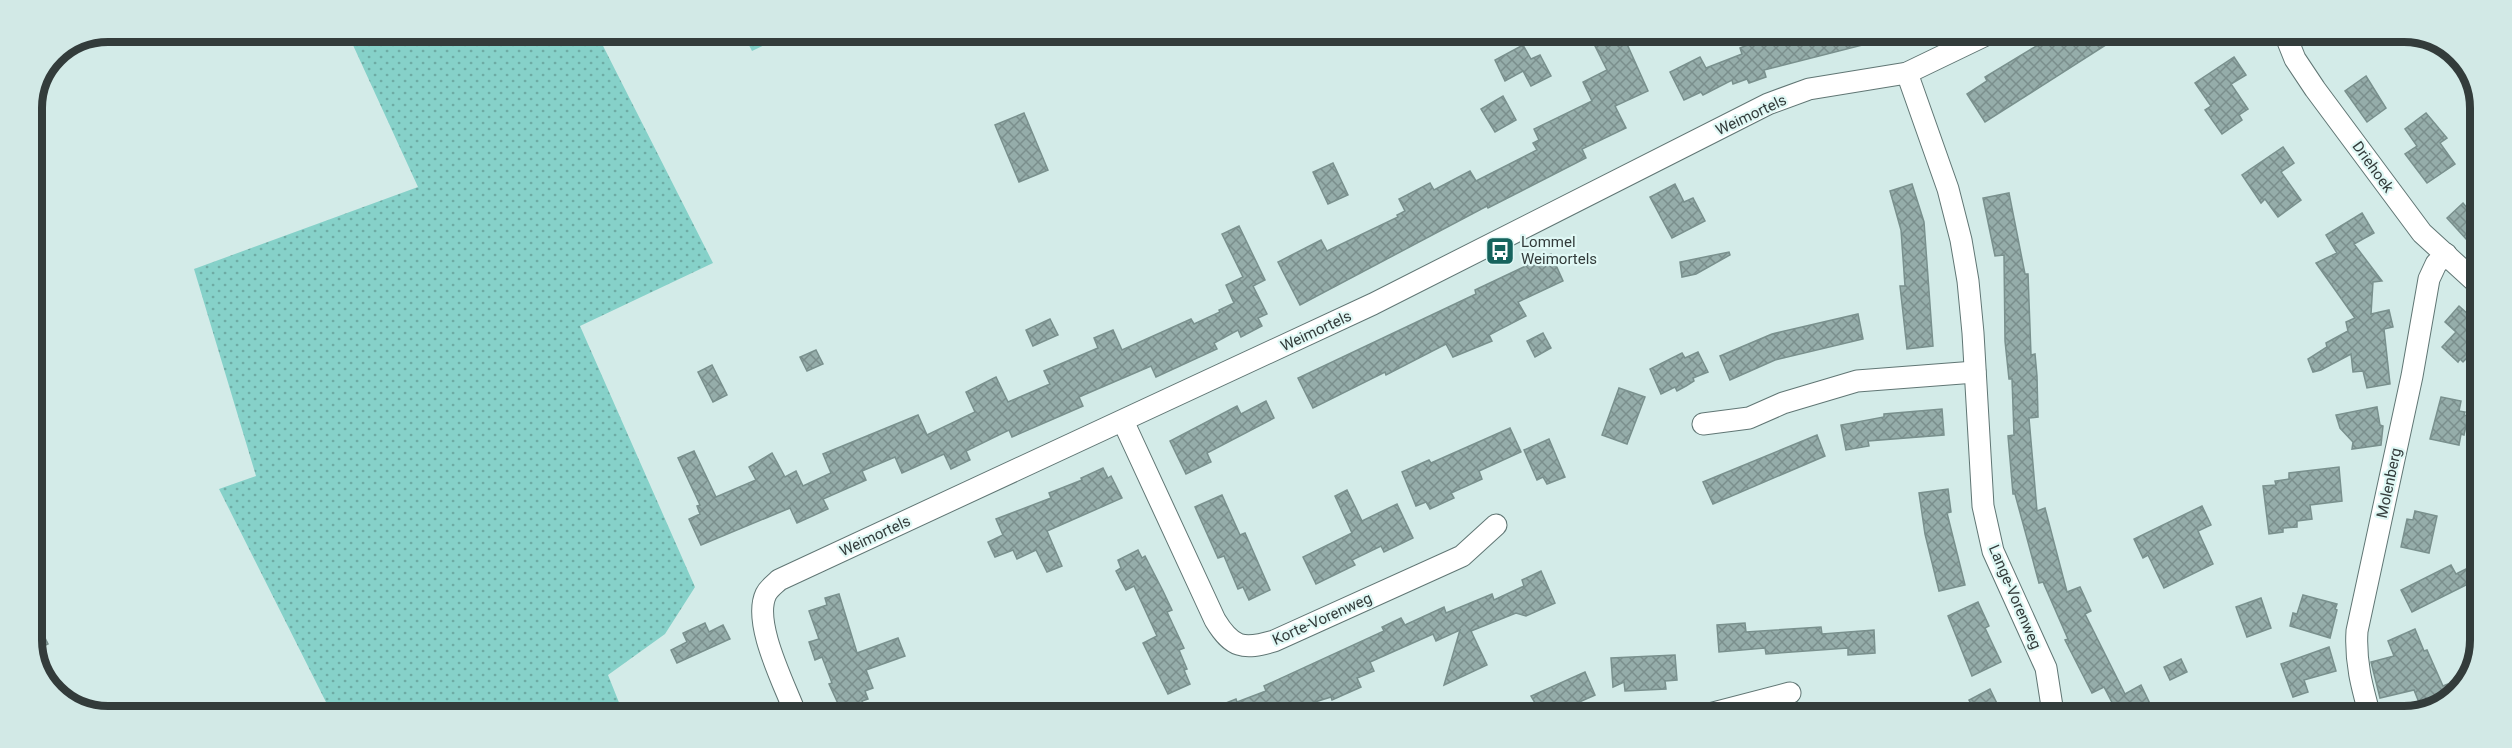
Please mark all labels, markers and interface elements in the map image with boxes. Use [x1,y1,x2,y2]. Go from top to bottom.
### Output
street label: Weimortels [1713,91,1789,139]
street label: Driehoek [2348,138,2398,196]
place label: Lommel Weimortels [1521,233,1597,268]
bus stop icon: Lommel Weimortels [1484,235,1516,267]
street label: Weimortels [1278,307,1354,355]
street label: Molenberg [2373,446,2405,520]
street label: Weimortels [837,512,913,560]
street label: Lange-Vorenweg [1985,542,2045,652]
street label: Korte-Vorenweg [1270,589,1374,649]

